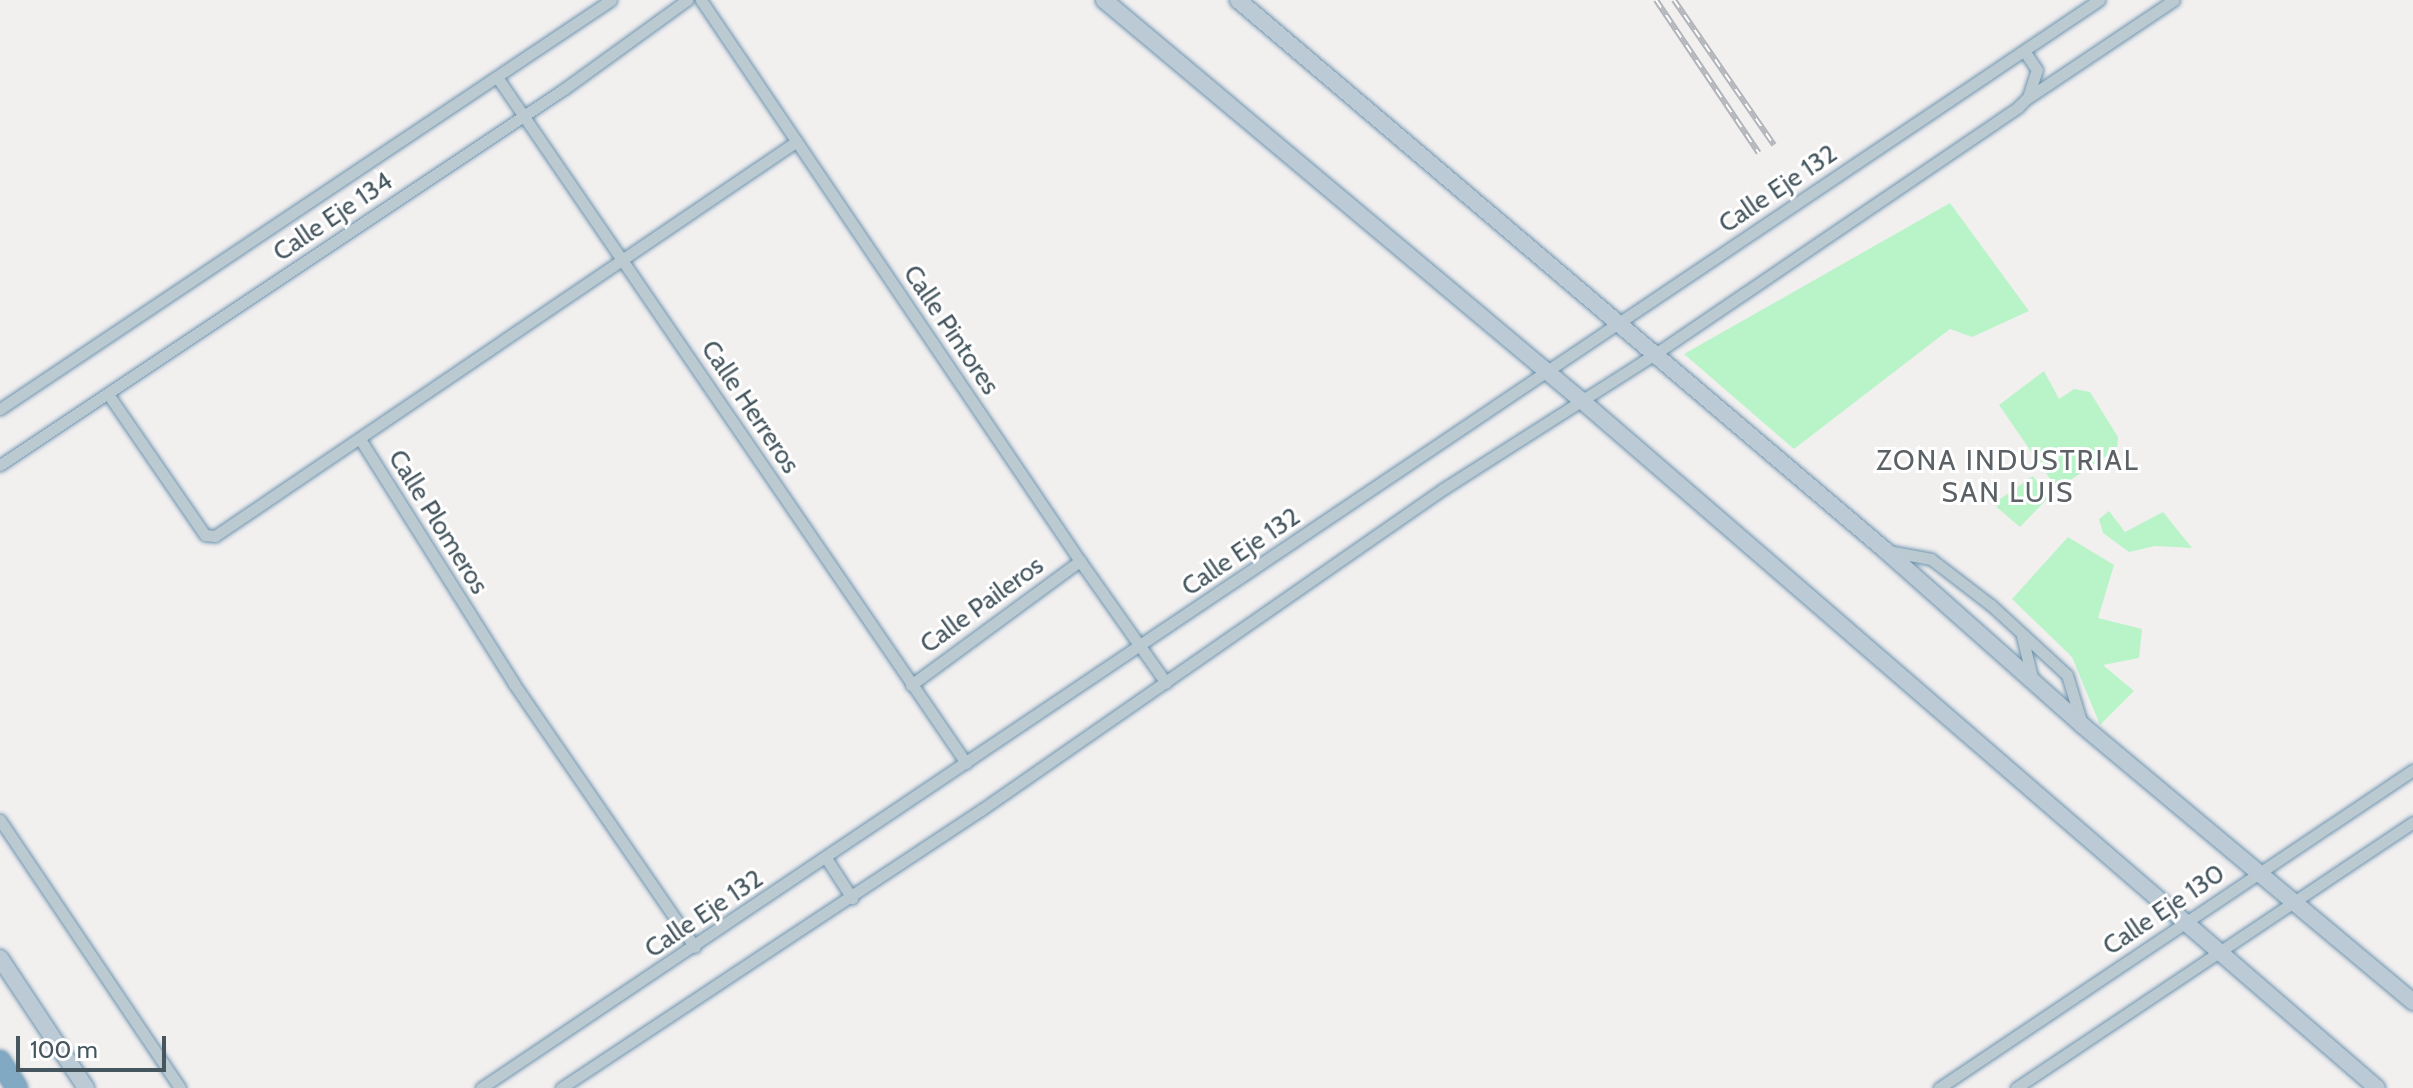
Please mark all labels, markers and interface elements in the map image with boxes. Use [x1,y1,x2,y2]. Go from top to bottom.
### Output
street label: Calle Eje 132 [1713,138,1843,240]
street label: Calle Eje 134 [267,166,399,268]
street label: Calle Pintores [896,259,1006,401]
street label: Calle Herreros [694,335,806,479]
district label: ZONA INDUSTRIAL SAN LUIS [1876,443,2140,509]
street label: Calle Plomeros [381,444,495,600]
street label: Calle Eje 132 [1176,501,1306,603]
street label: Calle Paileros [914,550,1050,660]
street label: Calle Eje 130 [2097,858,2231,962]
street label: Calle Eje 132 [639,863,769,965]
scale bar [20,1020,170,1070]
text: 100 m [30,1035,98,1064]

